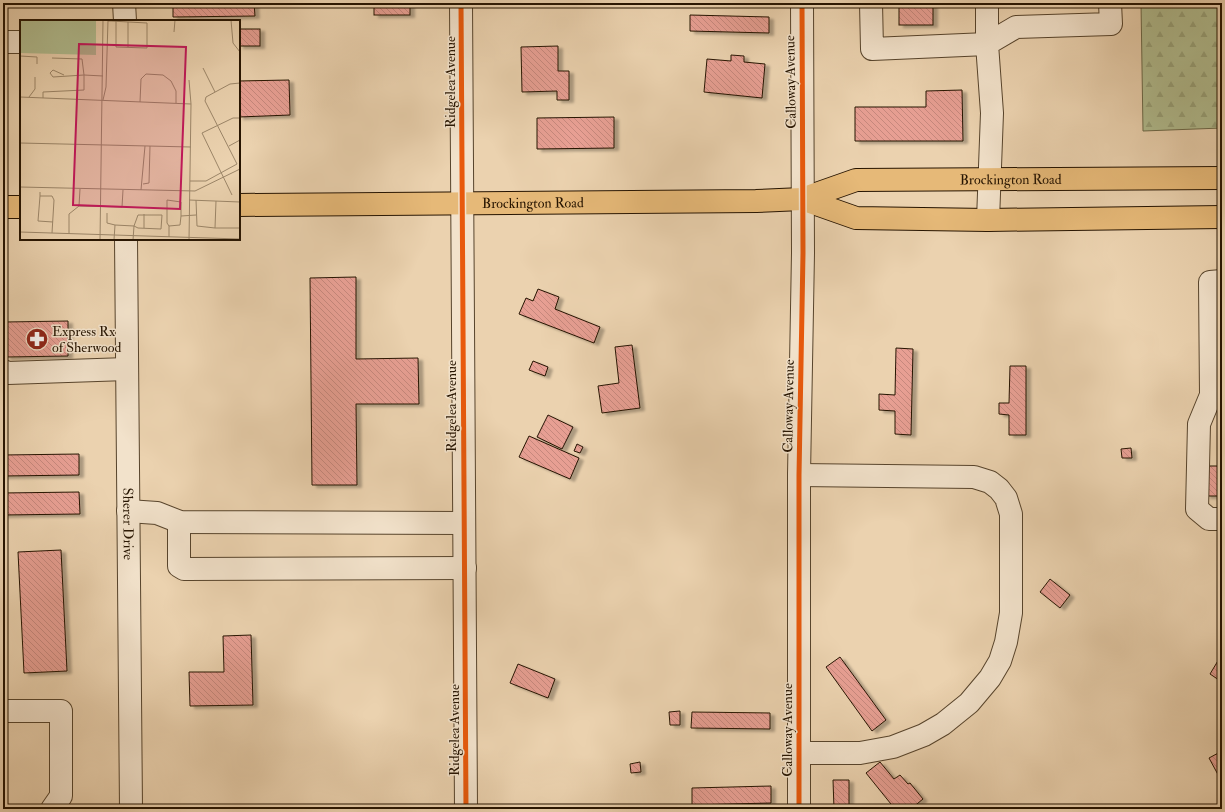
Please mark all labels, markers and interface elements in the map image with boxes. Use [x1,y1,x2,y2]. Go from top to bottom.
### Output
inset map [20,20,240,240]
street label: Calloway Avenue [781,35,801,129]
street label: Ridgelea Avenue [442,36,459,128]
street label: Brockington Road [960,171,1062,188]
street label: Brockington Road [482,194,584,212]
place label: Express Rx of Sherwood [52,323,121,356]
pharmacy icon: Express Rx of Sherwood [24,326,50,352]
street label: Calloway Avenue [779,359,799,453]
street label: Ridgelea Avenue [443,360,460,452]
street label: Sherer Drive [119,488,137,560]
street label: Calloway Avenue [779,683,797,777]
street label: Ridgelea Avenue [446,684,463,776]

